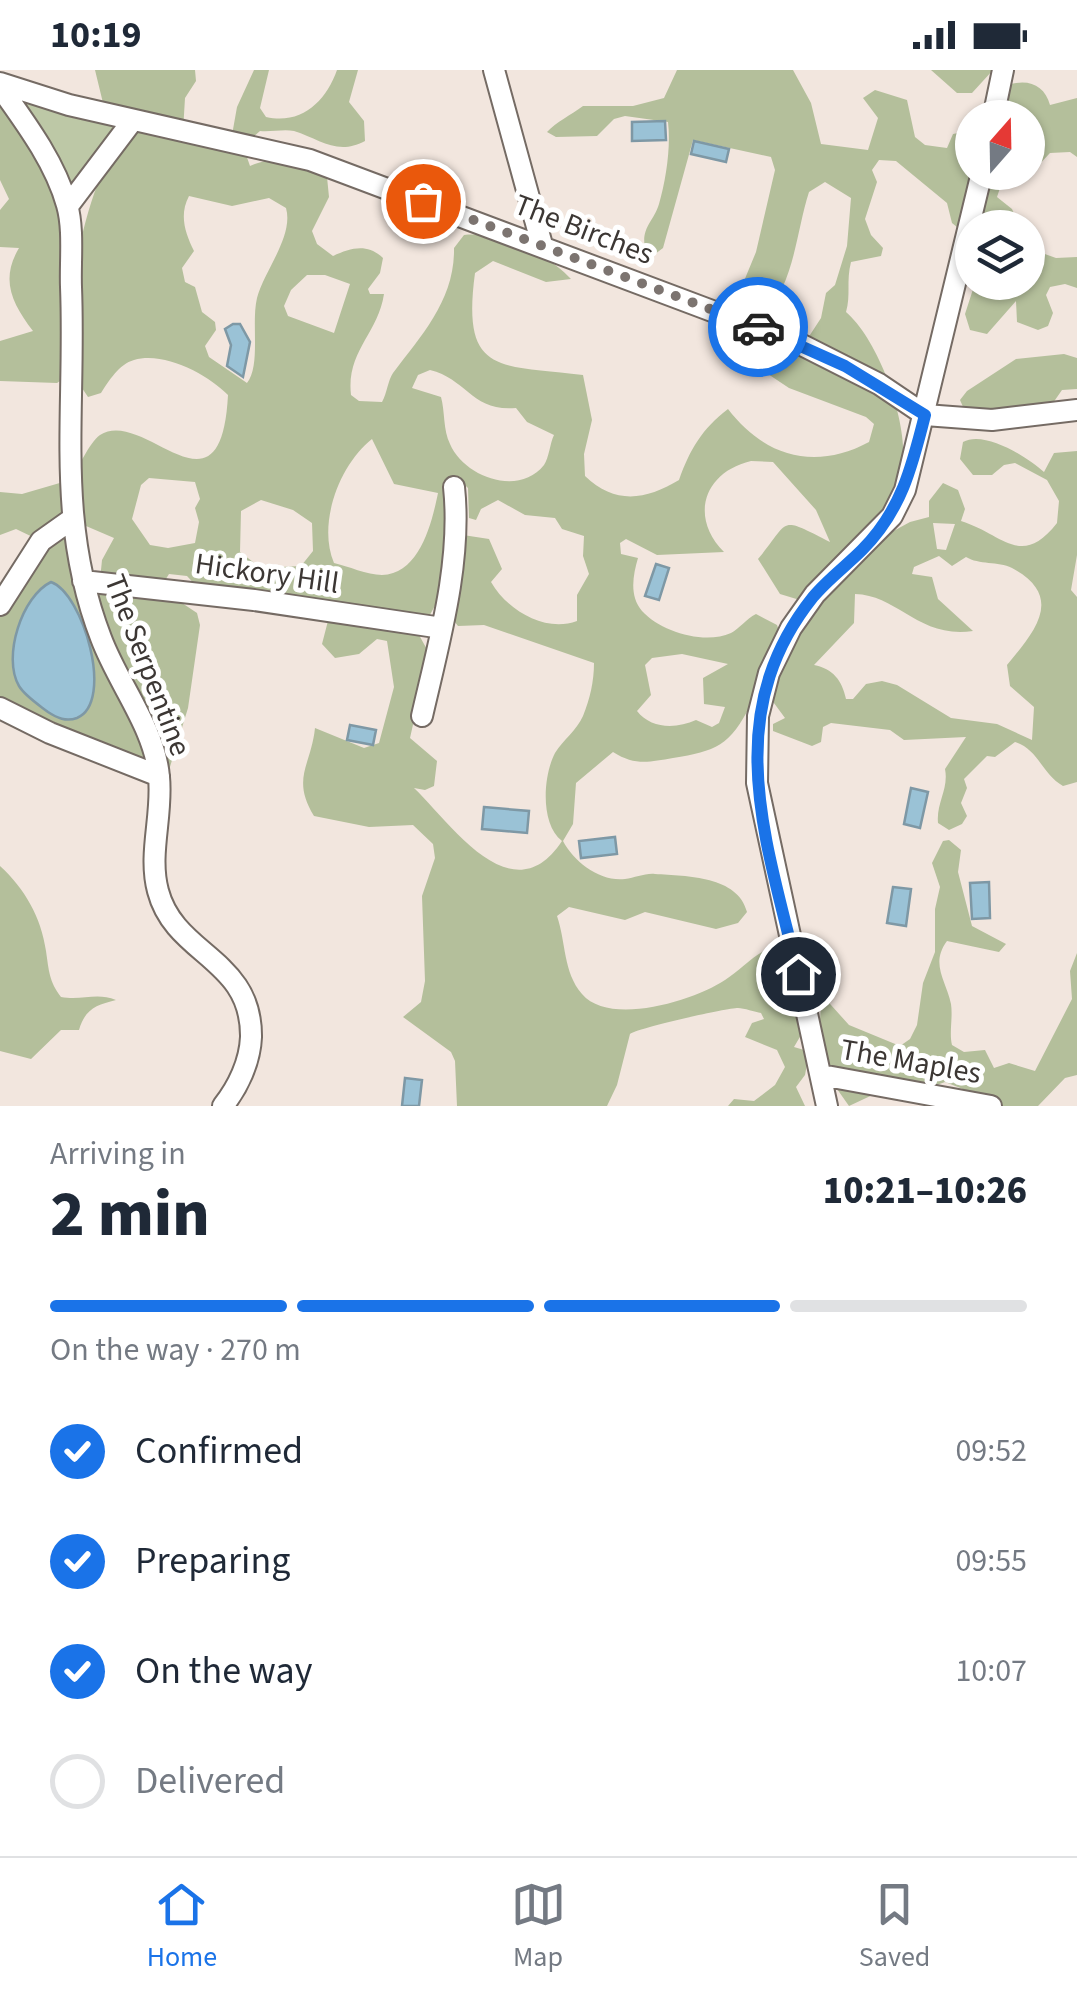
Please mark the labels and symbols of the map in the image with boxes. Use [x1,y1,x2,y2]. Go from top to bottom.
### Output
north arrow [955,100,1045,190]
pin [381,159,466,244]
street label: The Birches [508,183,660,276]
courier [708,277,808,377]
street label: Hickory Hill [192,542,342,605]
street label: The Serpentine [93,568,202,762]
pin [756,932,841,1017]
street label: The Maples [837,1028,985,1095]

